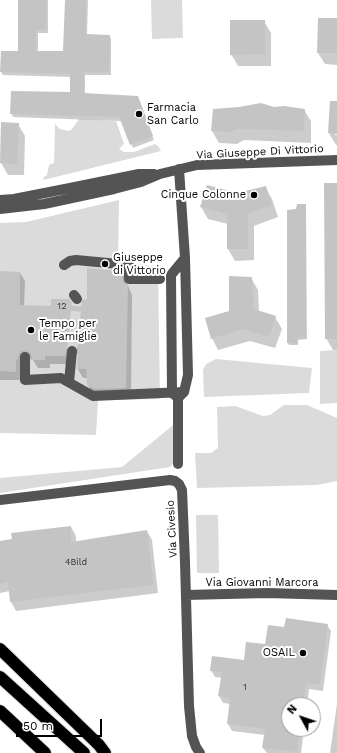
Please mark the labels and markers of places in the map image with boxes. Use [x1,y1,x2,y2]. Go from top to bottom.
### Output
place label: Farmacia San Carlo [147,101,199,127]
marker: Farmacia San Carlo [134,109,144,119]
place label: Cinque Colonne [161,188,246,202]
marker: Cinque Colonne [249,190,259,200]
place label: Giuseppe di Vittorio [113,251,166,277]
marker: Giuseppe di Vittorio [100,259,110,269]
place label: Tempo per le Famiglie [39,317,97,343]
marker: Tempo per le Famiglie [26,325,36,335]
place label: OSAIL [263,646,295,660]
marker: OSAIL [298,648,308,658]

